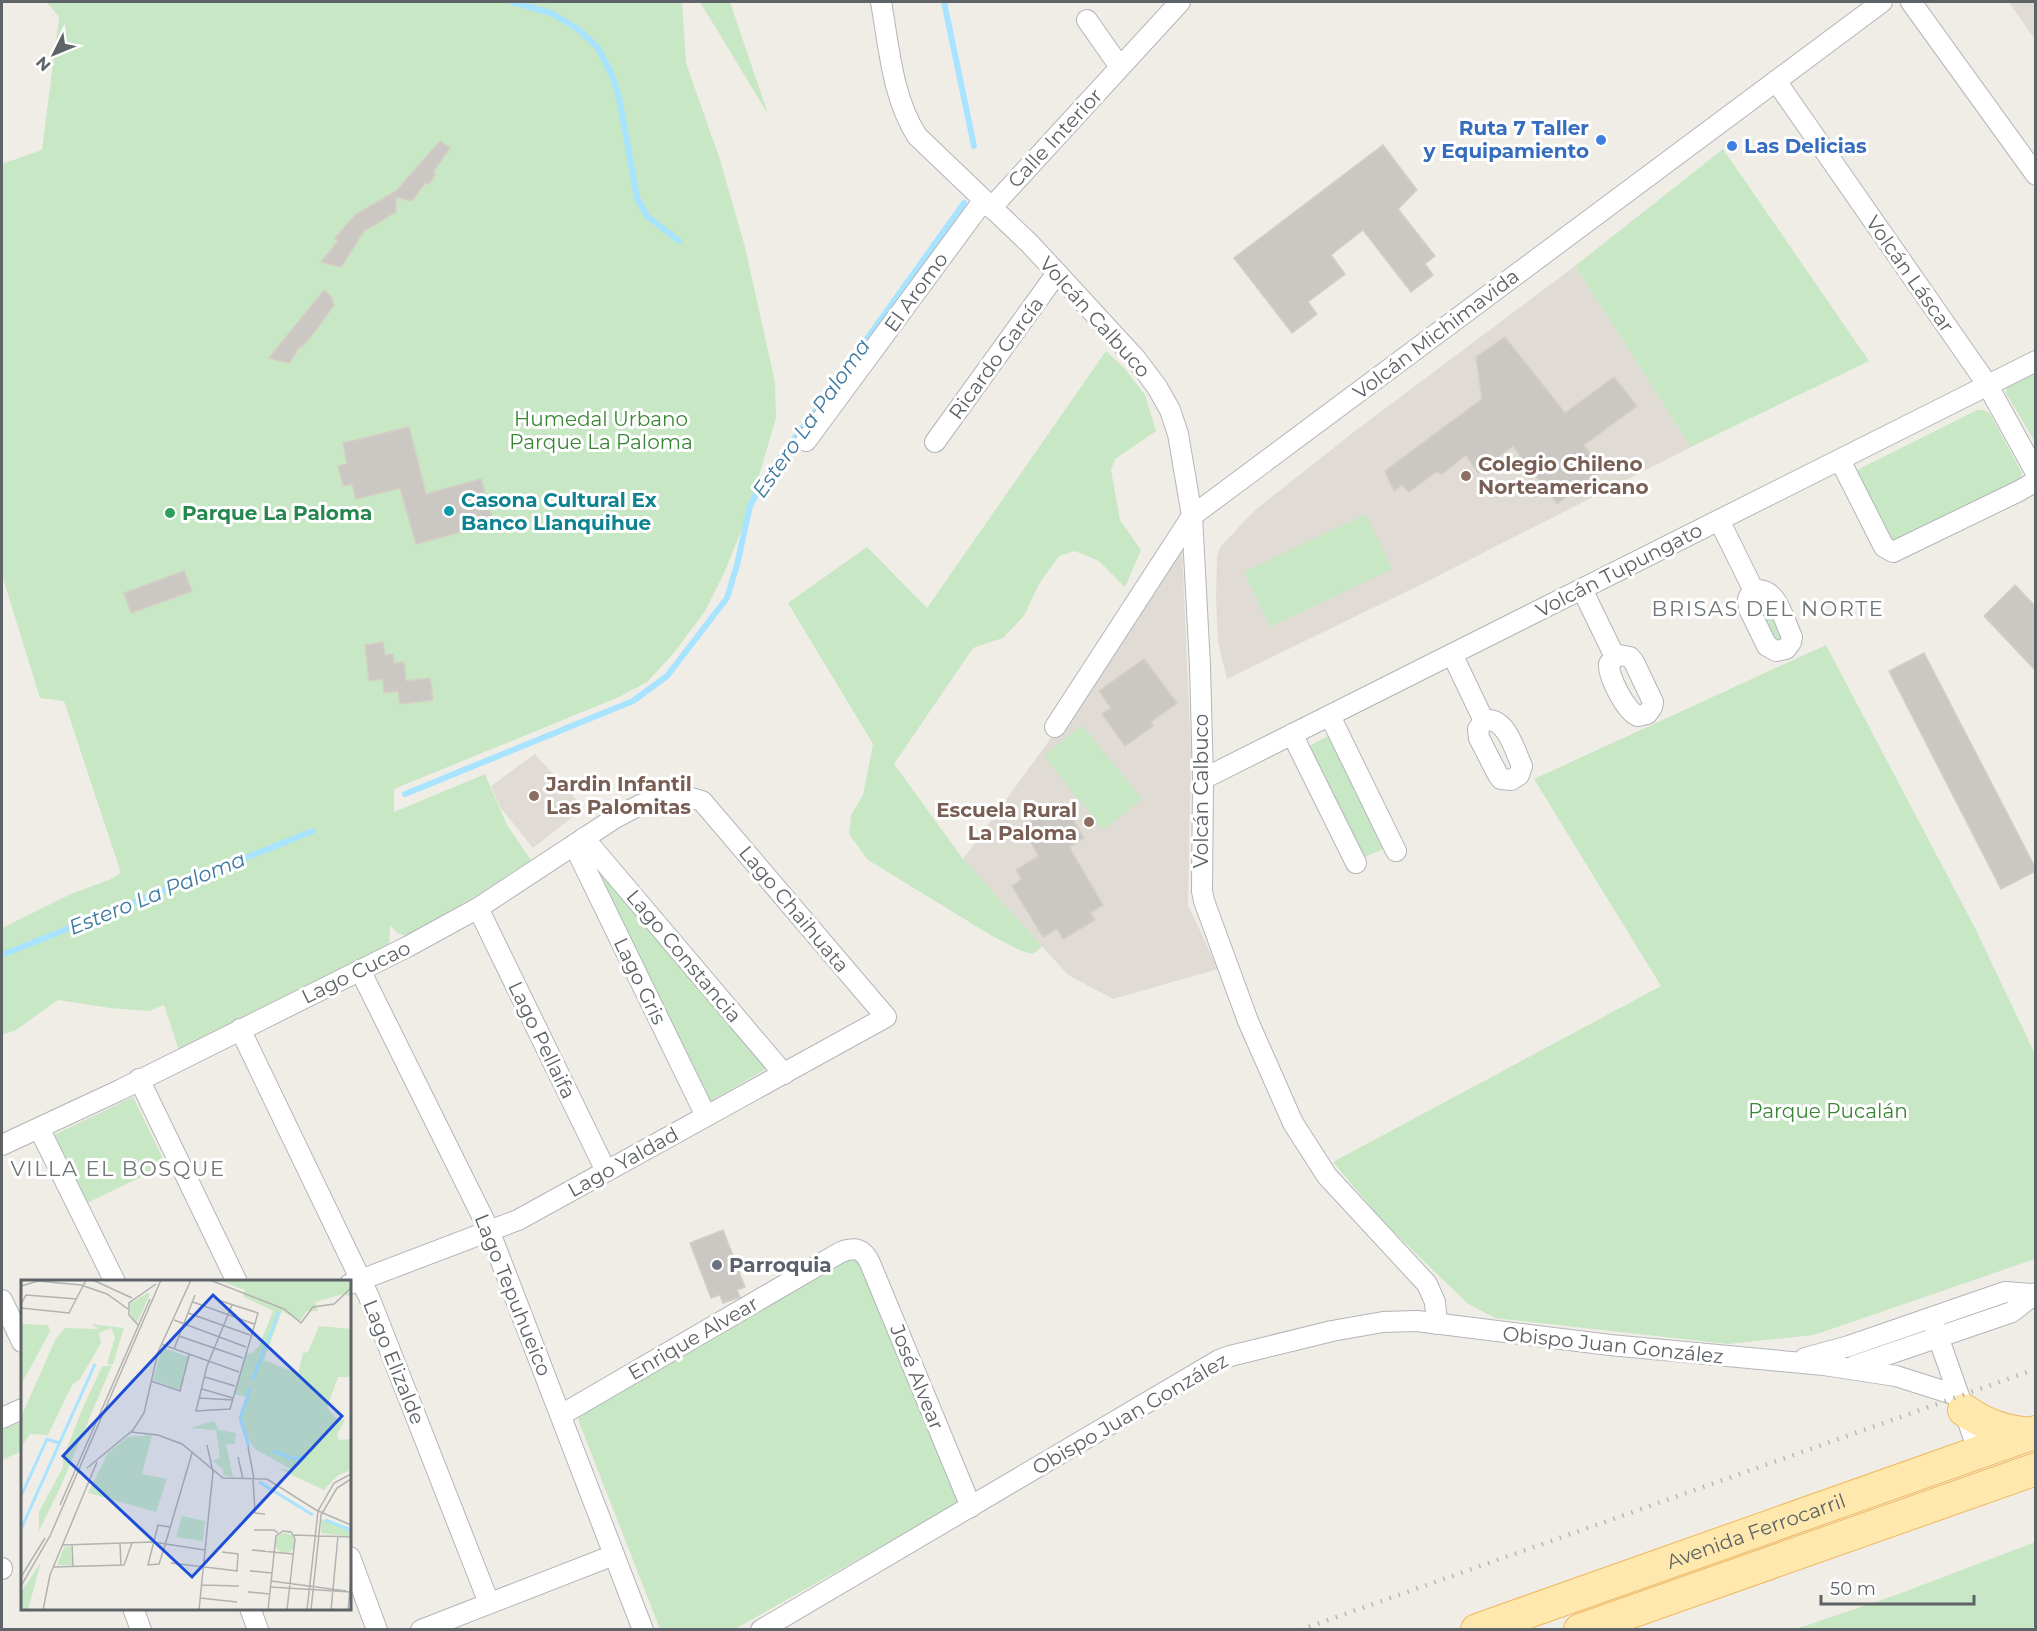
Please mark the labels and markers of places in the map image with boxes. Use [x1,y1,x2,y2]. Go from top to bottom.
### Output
place label: Ruta 7 Taller y Equipamiento [1423,116,1589,163]
marker: Ruta 7 Taller y Equipamiento [1594,133,1608,147]
place label: Las Delicias [1744,134,1867,158]
marker: Las Delicias [1725,139,1739,153]
place label: Colegio Chileno Norteamericano [1478,452,1649,499]
marker: Colegio Chileno Norteamericano [1459,469,1473,483]
place label: Casona Cultural Ex Banco Llanquihue [461,488,657,535]
place label: Parque La Paloma [182,501,372,525]
marker: Casona Cultural Ex Banco Llanquihue [442,504,456,518]
marker: Parque La Paloma [163,506,177,520]
place label: Jardin Infantil Las Palomitas [545,772,692,819]
marker: Jardin Infantil Las Palomitas [527,789,541,803]
place label: Escuela Rural La Paloma [936,798,1077,845]
marker: Escuela Rural La Paloma [1082,815,1096,829]
place label: Parroquia [729,1253,832,1277]
marker: Parroquia [710,1258,724,1272]

